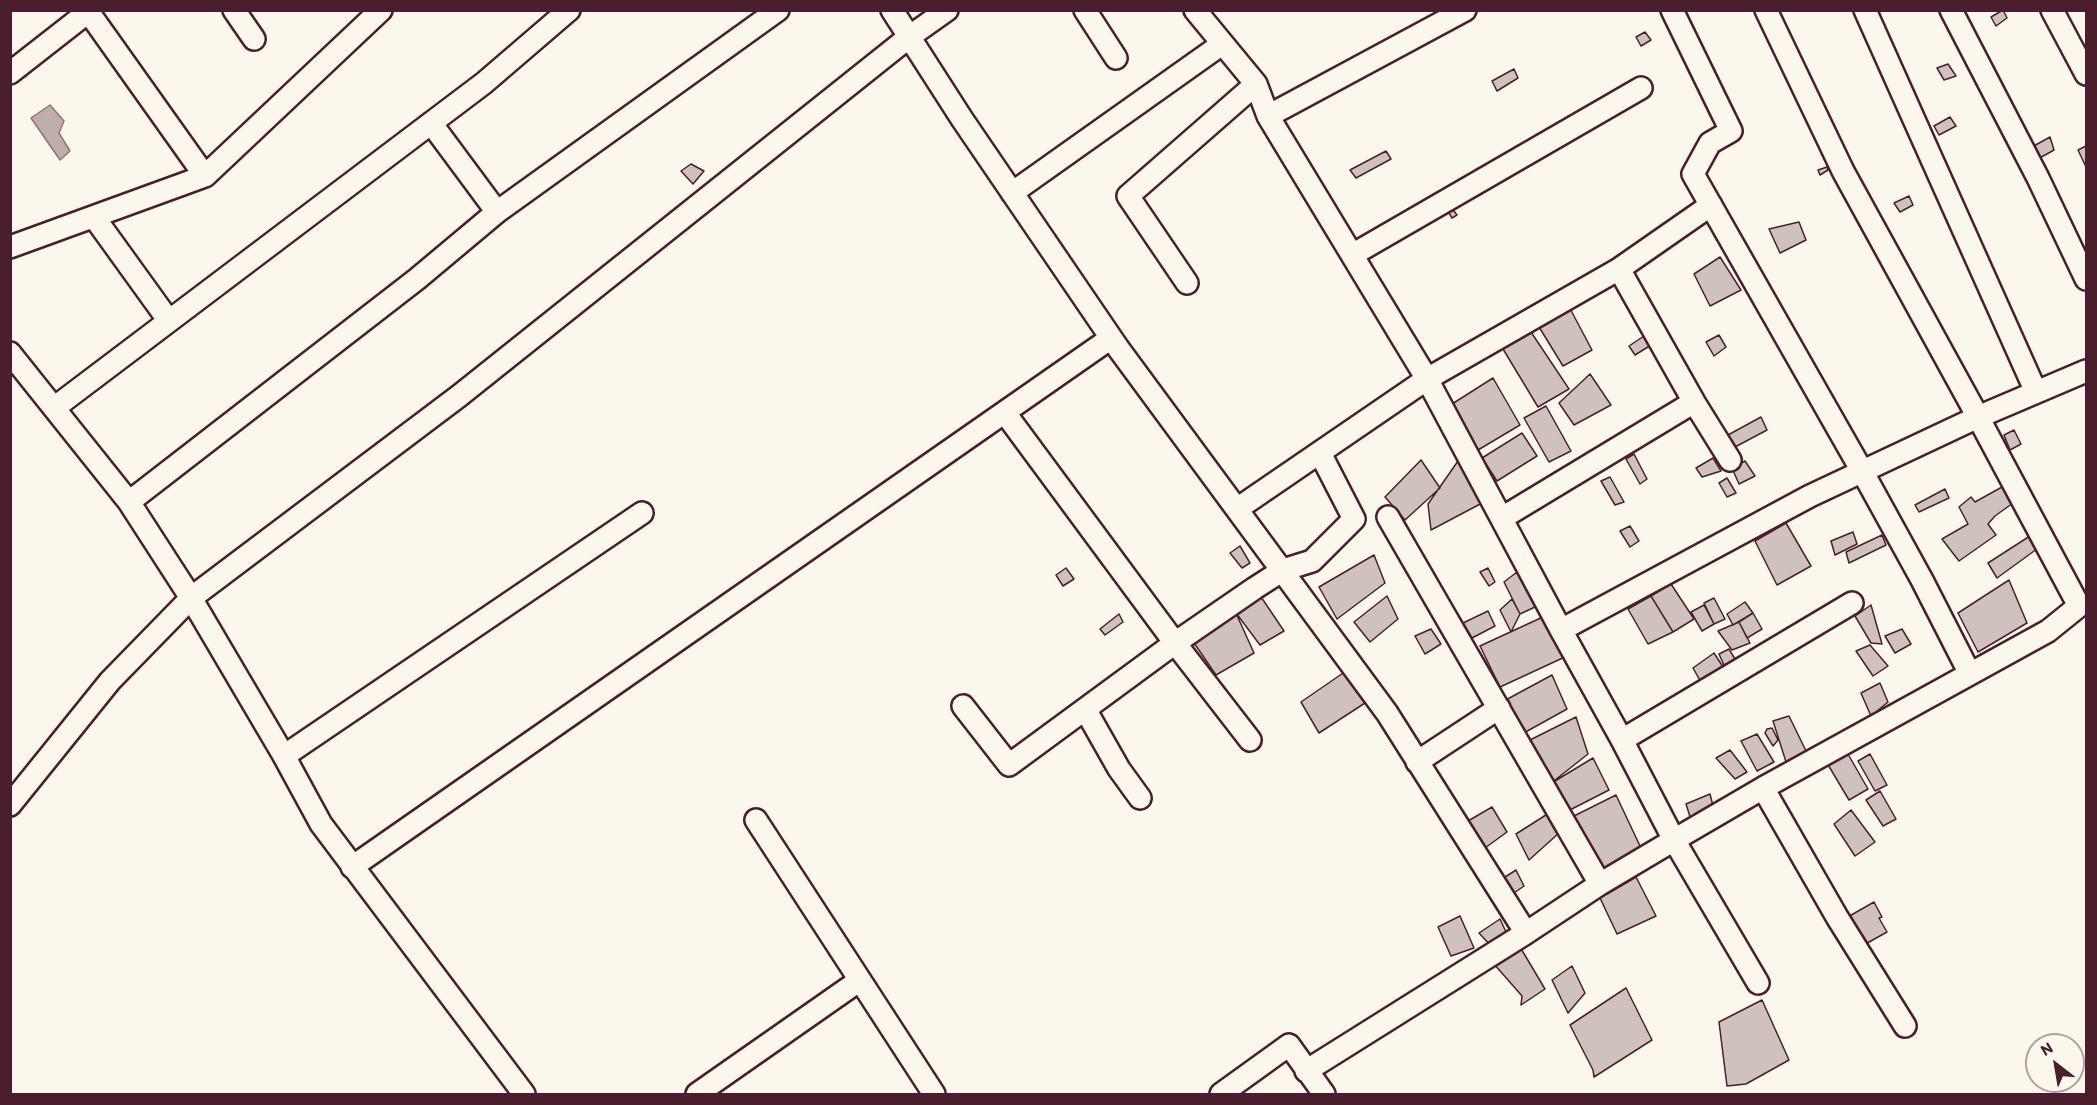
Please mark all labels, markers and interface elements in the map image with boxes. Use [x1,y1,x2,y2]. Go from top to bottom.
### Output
north arrow [2025,1033,2085,1093]
text: N [2037,1038,2056,1060]

